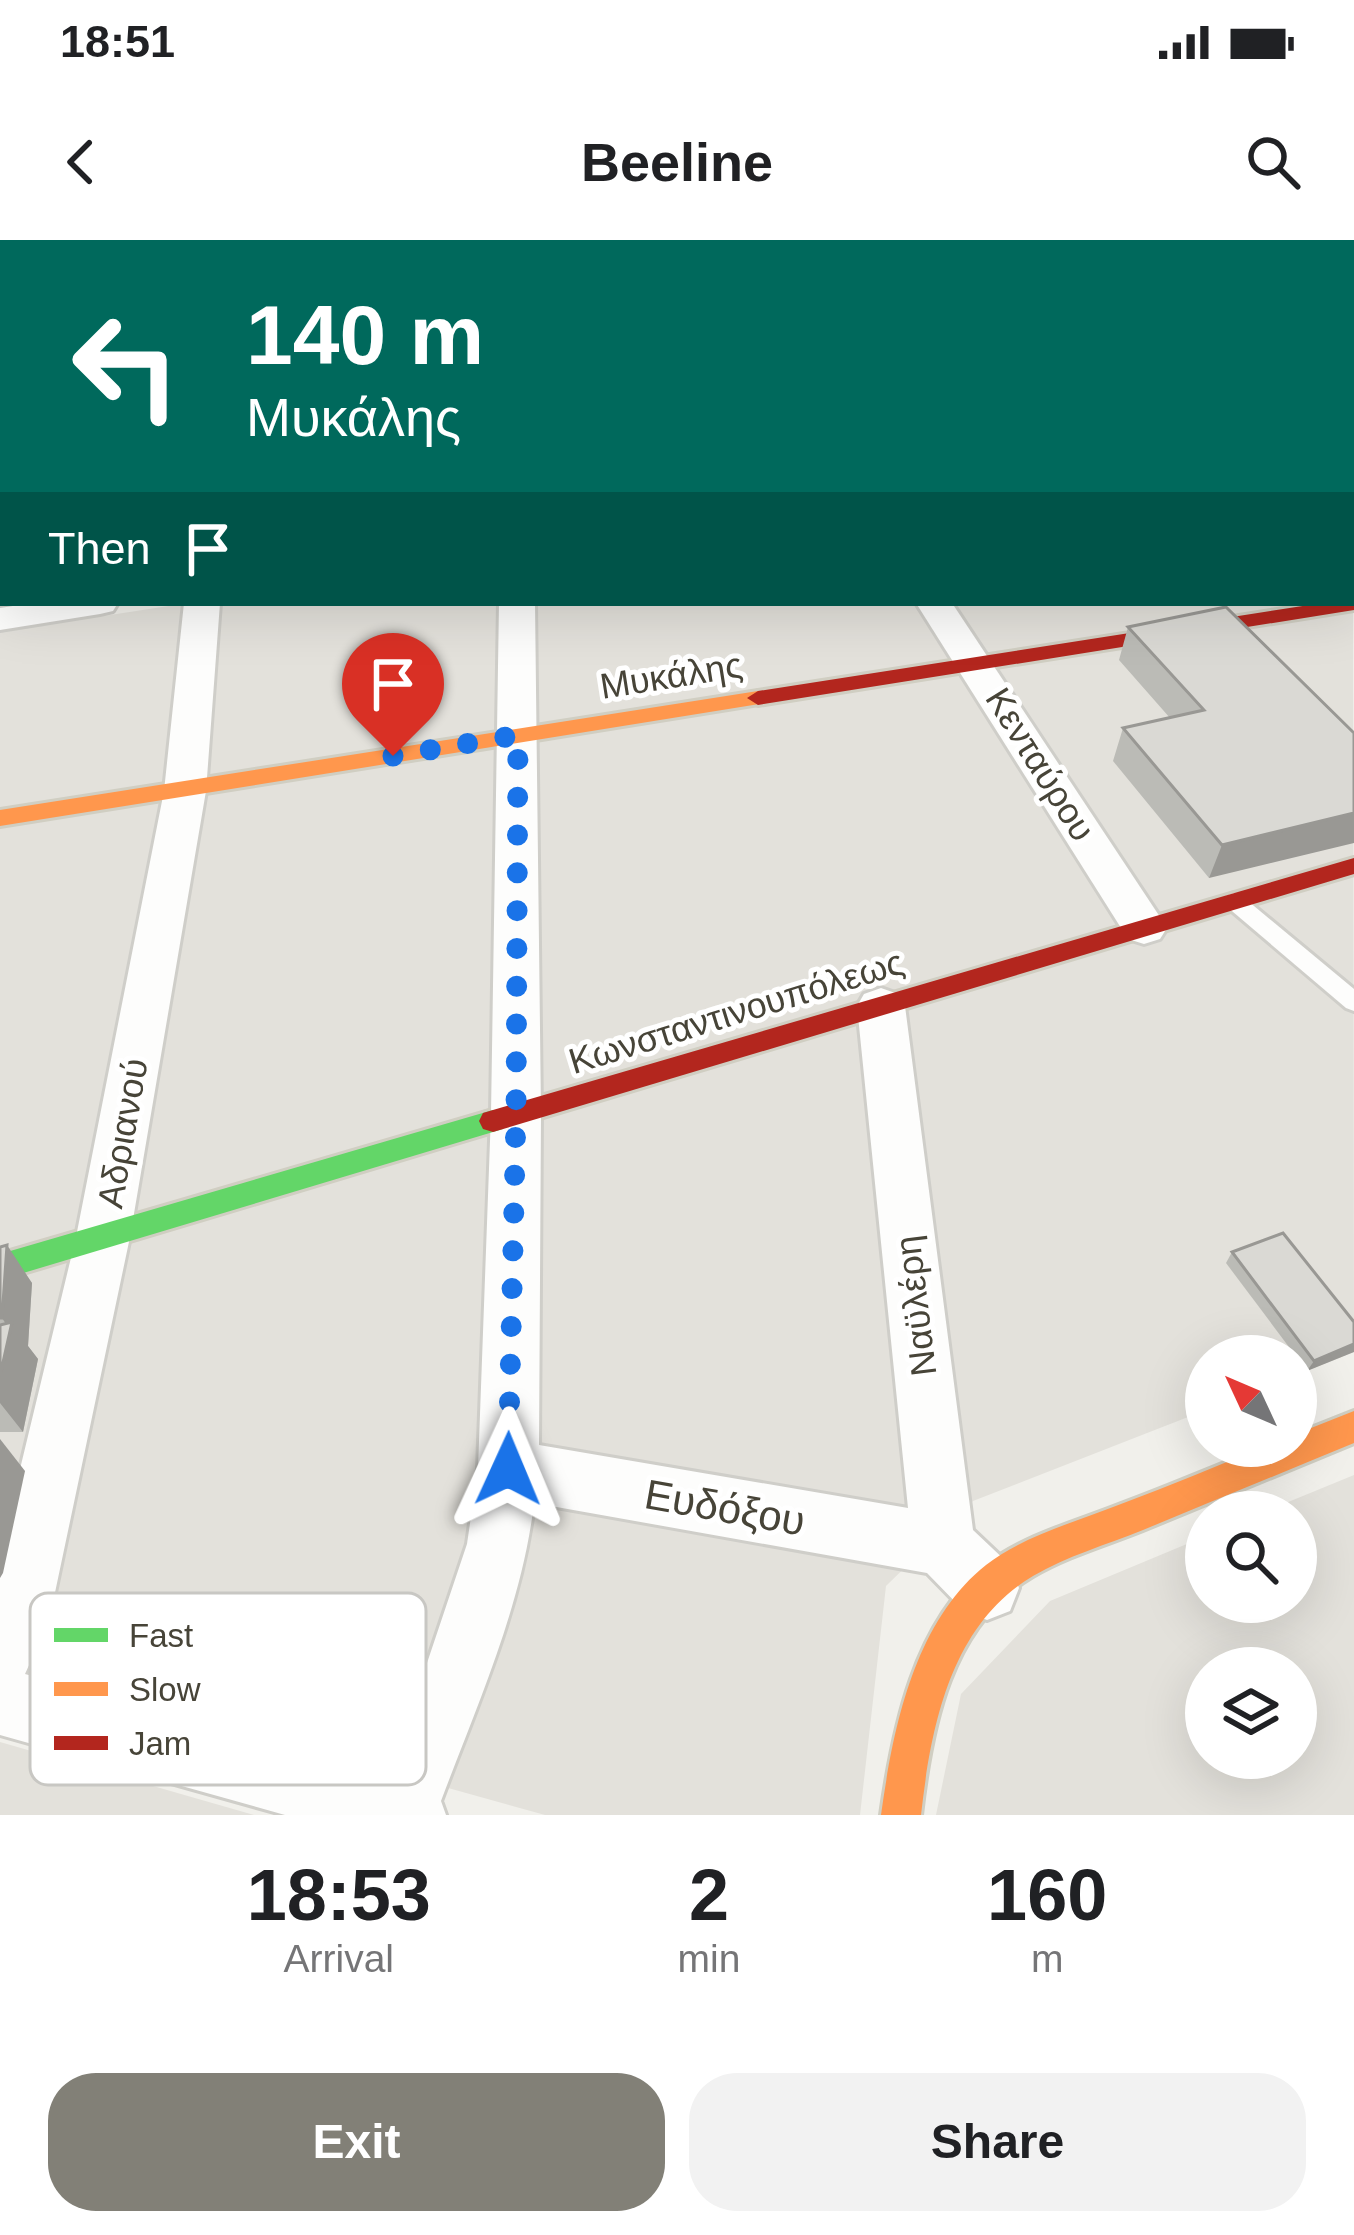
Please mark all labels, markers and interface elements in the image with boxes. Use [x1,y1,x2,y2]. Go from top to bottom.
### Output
text: 18:51 [60,16,175,67]
icon: back [48,129,114,195]
icon: search [1240,129,1306,195]
text: Beeline [581,132,773,192]
icon: left [48,288,204,444]
text: 140 m [246,288,484,382]
text: Μυκάλης [246,387,461,447]
icon: arrive [175,516,241,582]
text: Then [48,523,151,574]
pin [342,633,444,756]
street label: Μυκάλης [597,644,745,707]
icon: arrive [360,651,426,717]
street label: Κενταύρου [977,680,1104,848]
street label: Κωνσταντινουπόλεως [564,941,909,1082]
street label: Αδριανού [89,1055,156,1211]
street label: Ναϋλέρη [887,1233,944,1378]
north arrow [1185,1335,1317,1467]
map controls [1185,1335,1317,1779]
position arrow [445,1406,571,1532]
street label: Ευδόξου [641,1470,809,1545]
button: search [1185,1491,1317,1623]
legend [30,1593,426,1785]
text: Fast [129,1617,193,1654]
button: layers [1185,1647,1317,1779]
text: Slow [129,1671,201,1708]
text: Jam [129,1725,191,1762]
text: 18:53 [247,1855,431,1935]
text: 2 [689,1855,729,1935]
text: 160 [987,1855,1107,1935]
text: Arrival [284,1937,394,1980]
text: min [678,1937,740,1980]
text: m [1031,1937,1063,1980]
button: Exit [48,2073,665,2211]
button: Share [689,2073,1306,2211]

